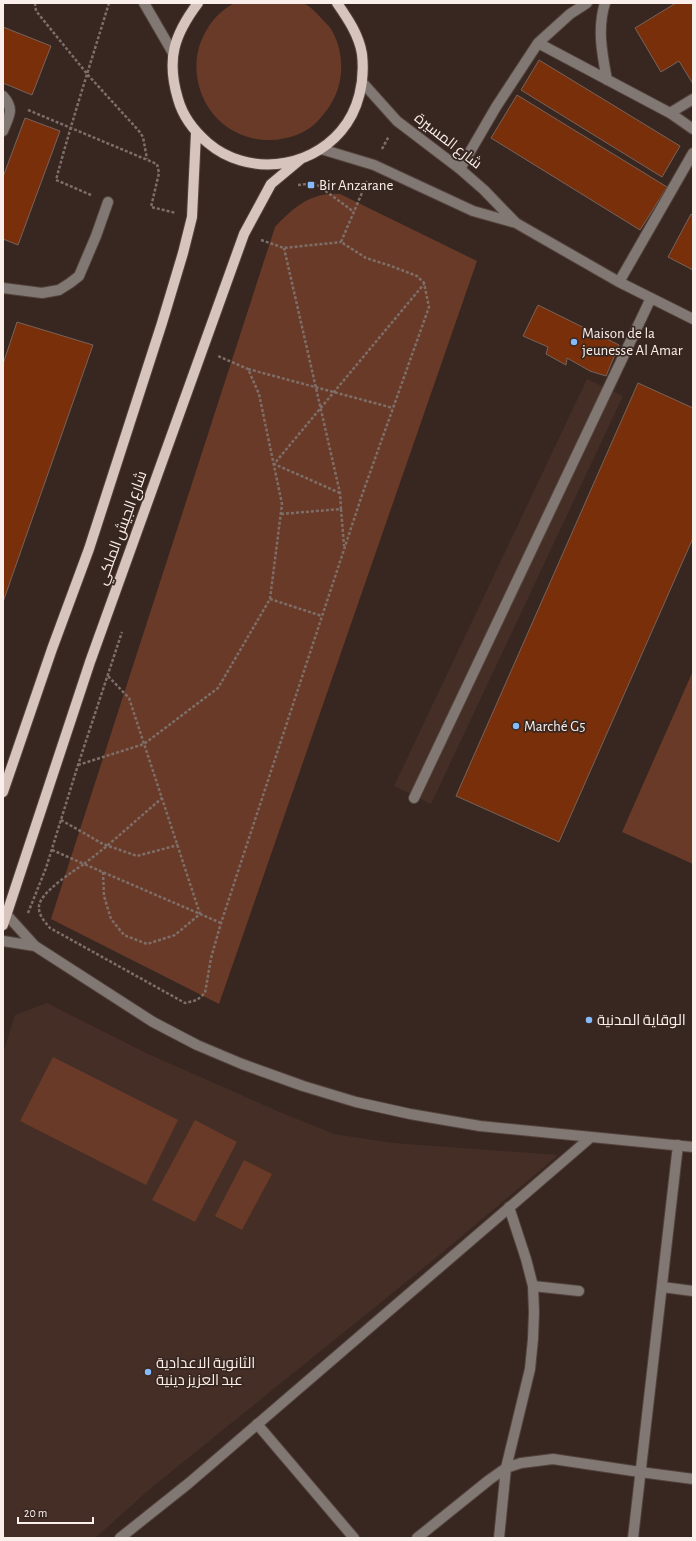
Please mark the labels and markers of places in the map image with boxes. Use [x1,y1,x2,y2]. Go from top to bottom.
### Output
place label: Bir Anzarane [319,178,393,193]
marker: Bir Anzarane [306,180,316,190]
place label: Maison de la jeunesse Al Amar [582,326,683,358]
marker: Maison de la jeunesse Al Amar [569,337,579,347]
place label: Marché G5 [524,719,586,734]
marker: Marché G5 [511,721,521,731]
place label: الوقاية المدنية [597,1013,686,1029]
marker: الوقاية المدنية [584,1015,594,1025]
place label: الثانوية الاعدادية عبد العزيز دينية [156,1355,255,1389]
marker: الثانوية الاعدادية عبد العزيز دينية [143,1367,153,1377]

